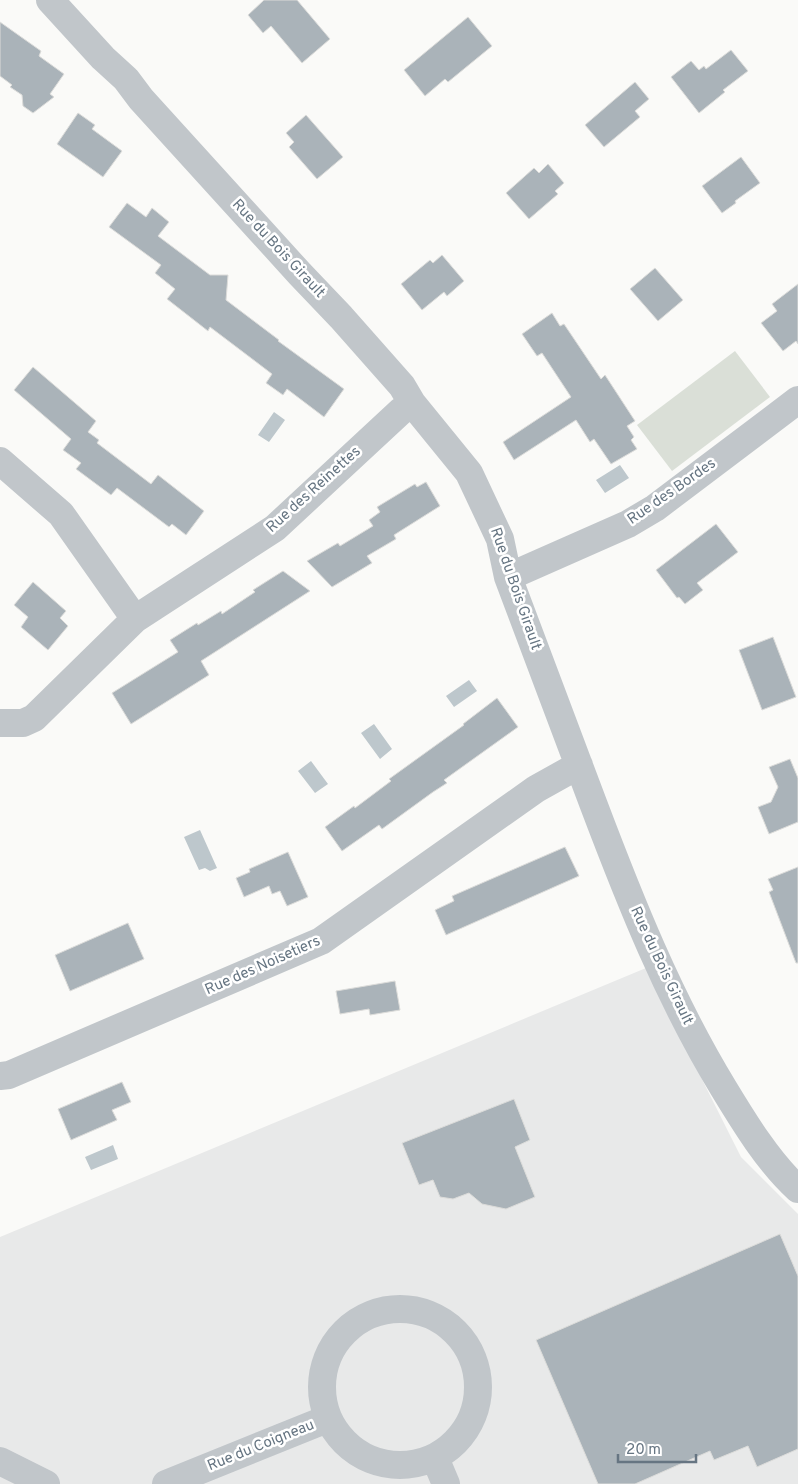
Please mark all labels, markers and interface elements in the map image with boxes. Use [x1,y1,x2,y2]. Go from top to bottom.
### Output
street label: Rue du Bois Girault [227,196,329,302]
street label: Rue des Reinettes [263,443,365,537]
street label: Rue des Bordes [624,454,720,530]
street label: Rue du Bois Girault [485,525,545,653]
street label: Rue du Bois Girault [625,904,697,1028]
street label: Rue des Noisetiers [202,932,324,1000]
street label: Rue du Coigneau [205,1416,317,1476]
scale bar [618,1432,696,1464]
text: 20 m [626,1441,661,1460]

